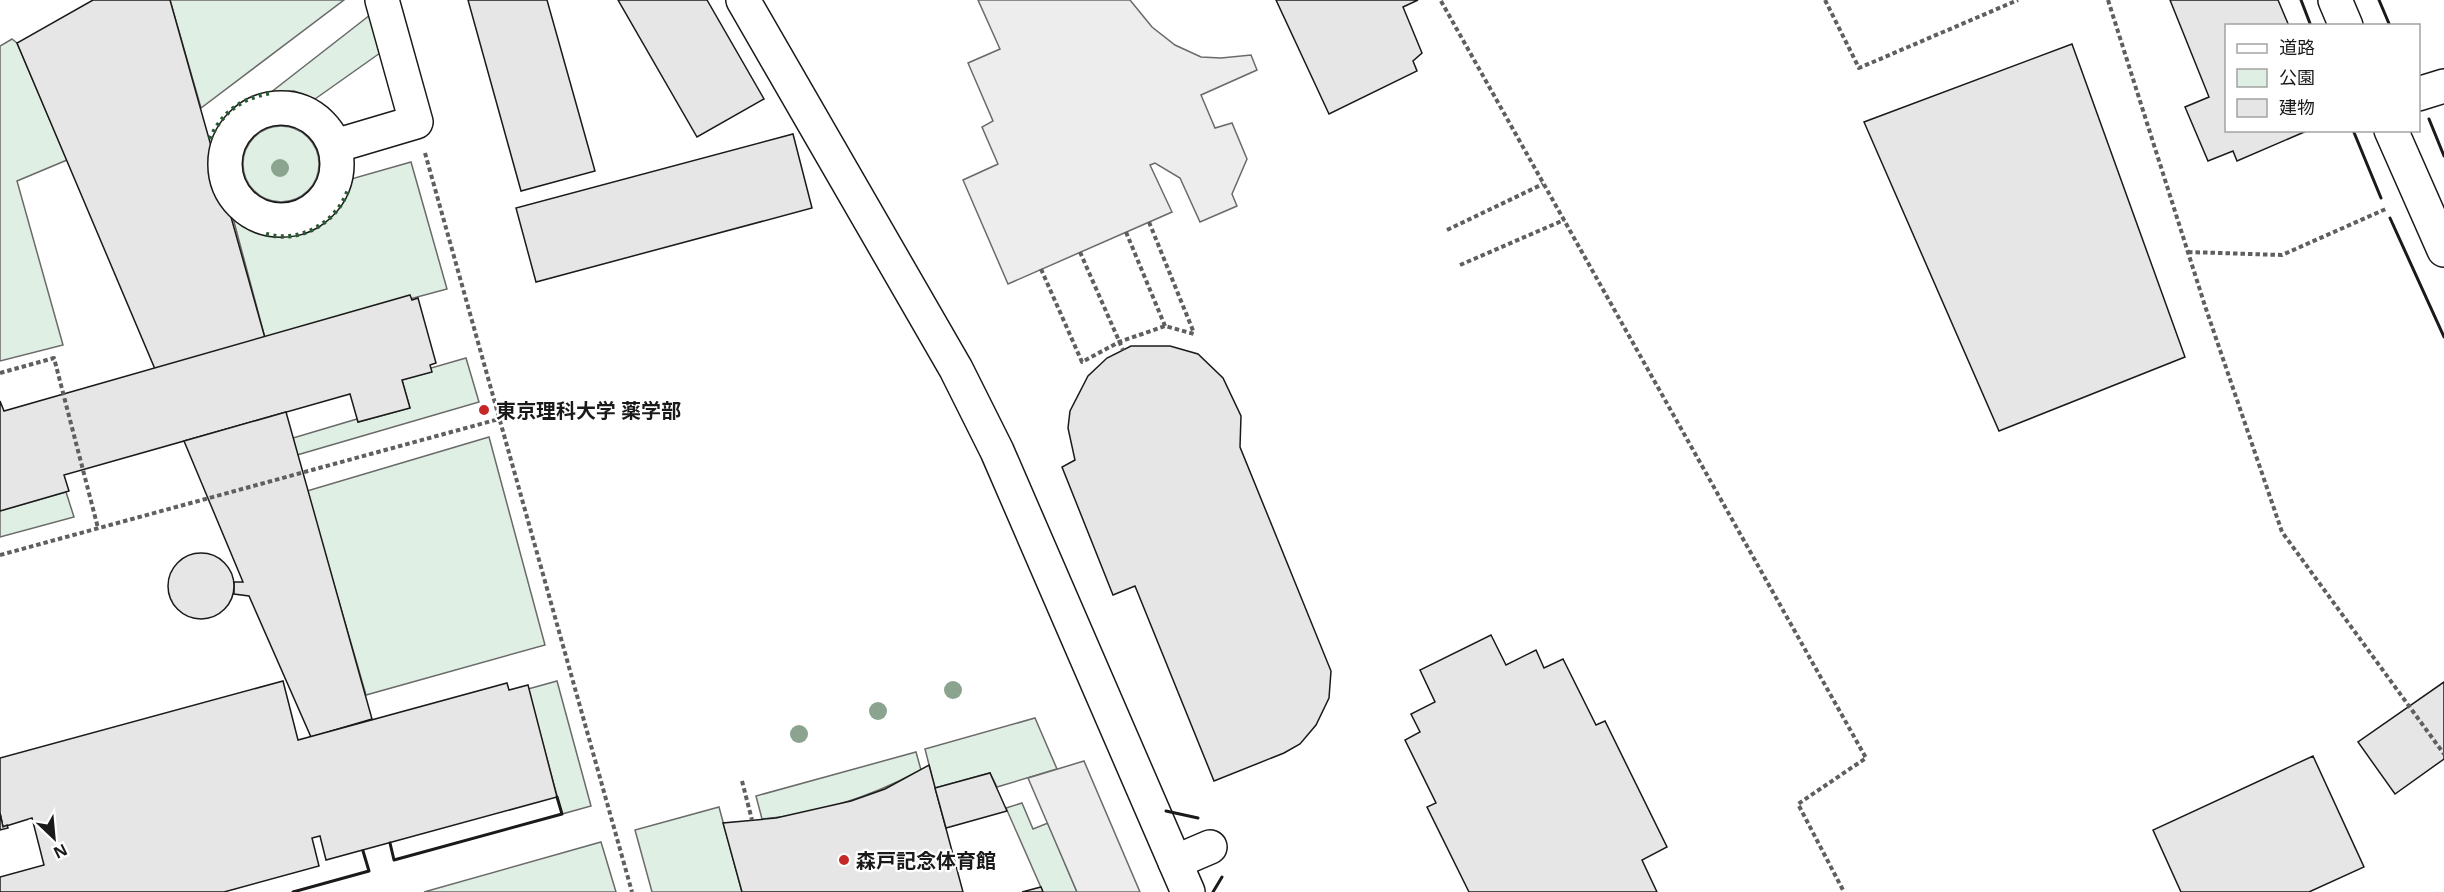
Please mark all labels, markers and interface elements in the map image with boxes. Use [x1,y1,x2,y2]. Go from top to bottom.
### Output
legend [2225,24,2420,132]
text: 道路 [2279,35,2315,59]
text: 公園 [2279,65,2315,89]
text: 建物 [2279,95,2315,119]
place label: 東京理科大学 薬学部 [496,397,681,424]
marker: 東京理科大学 薬学部 [477,403,491,417]
north arrow [24,808,84,868]
text: N [50,839,71,864]
place label: 森戸記念体育館 [856,847,996,874]
marker: 森戸記念体育館 [837,853,851,867]

